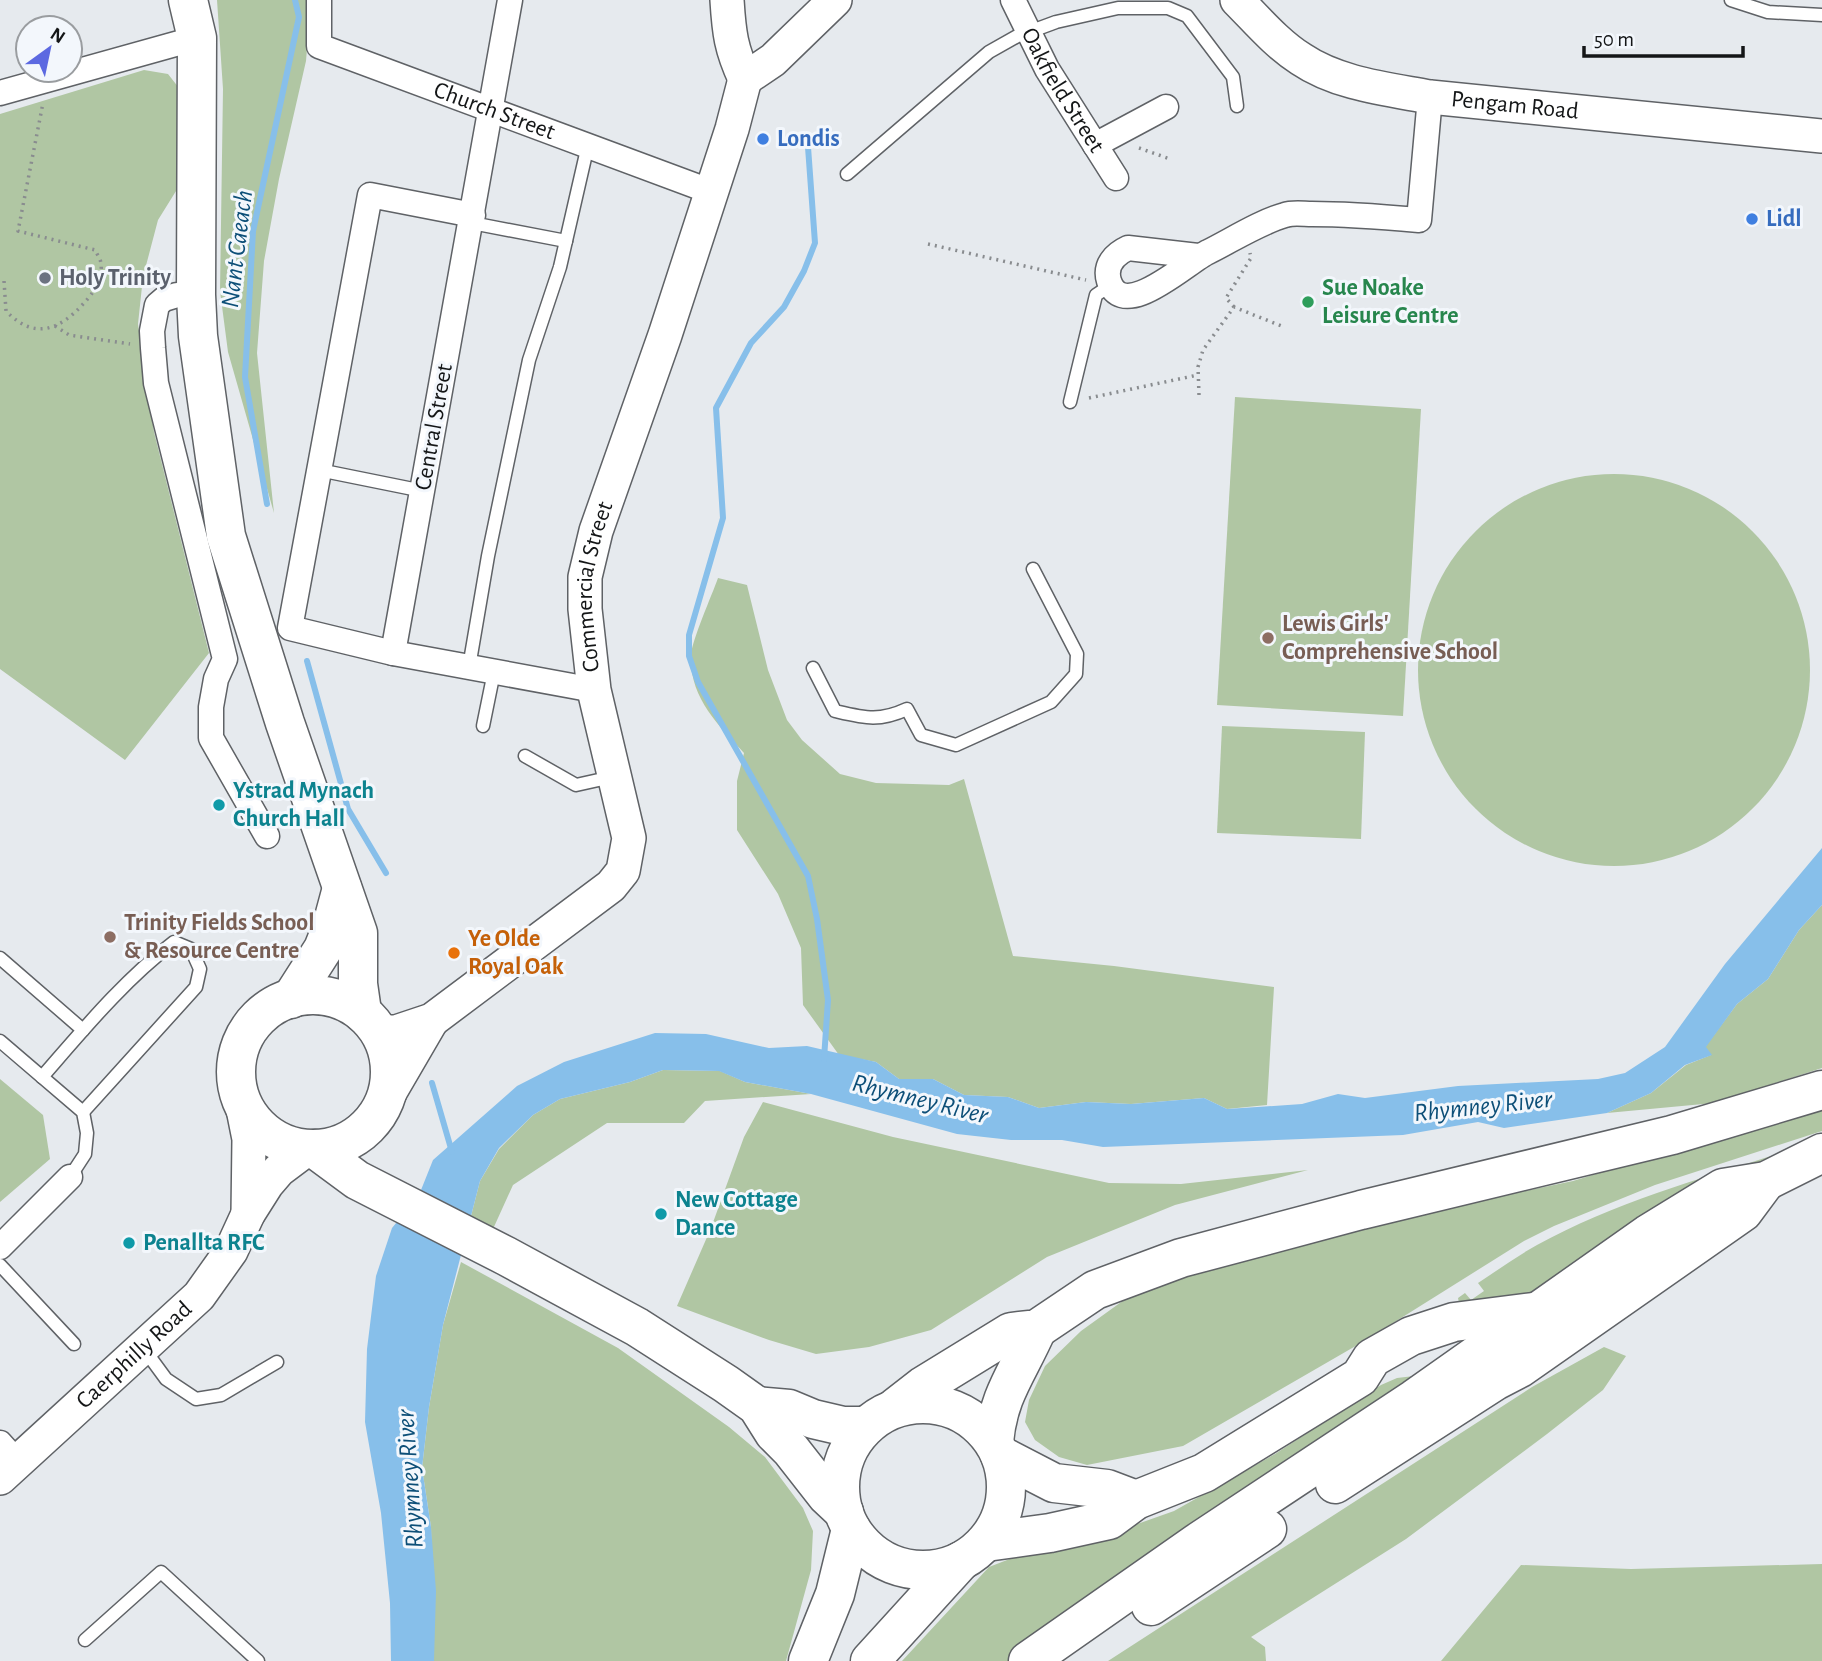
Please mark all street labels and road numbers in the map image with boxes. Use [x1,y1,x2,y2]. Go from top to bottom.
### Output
street label: Oakfield Street [1017,24,1109,157]
street label: Church Street [431,78,558,145]
street label: Pengam Road [1450,87,1580,124]
street label: Central Street [411,362,457,492]
street label: Commercial Street [573,498,618,673]
street label: Caerphilly Road [72,1297,197,1414]

